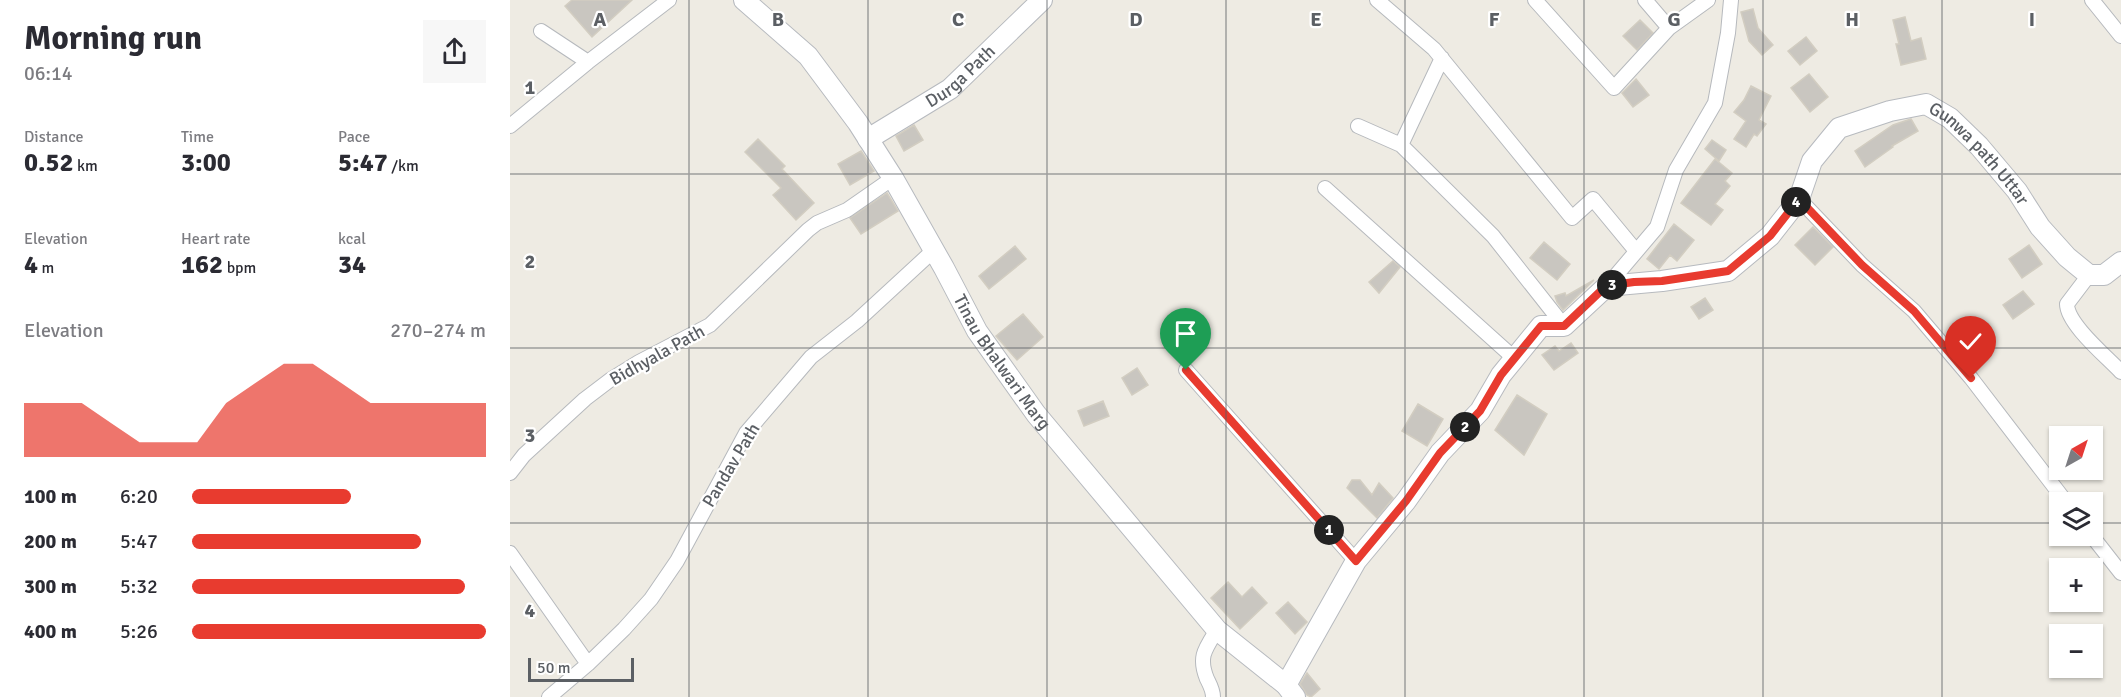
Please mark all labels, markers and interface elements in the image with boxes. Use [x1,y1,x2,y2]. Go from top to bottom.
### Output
text: A [594,7,607,32]
text: B [772,7,784,32]
text: C [952,7,964,32]
text: D [1129,7,1143,32]
text: E [1310,7,1322,32]
text: F [1489,7,1500,32]
text: G [1667,7,1681,32]
text: H [1845,7,1859,32]
text: I [2029,7,2035,32]
text: Morning run [24,18,202,59]
button: share [423,20,486,83]
street label: Durga Path [921,40,1000,112]
text: 06:14 [24,61,73,86]
text: 1 [525,75,536,100]
street label: Gunwa path Uttar [1925,97,2034,209]
text: Distance [24,127,84,147]
text: Time [181,127,214,147]
text: Pace [338,127,370,147]
text: 0.52 [24,147,74,179]
text: 3:00 [181,147,231,179]
text: 5:47 [338,147,388,179]
text: km [74,156,98,176]
text: /km [388,156,419,176]
pin: 4 [1781,187,1811,217]
text: 4 [1792,192,1800,212]
text: Elevation [24,229,88,249]
text: Heart rate [181,229,250,249]
text: kcal [338,229,366,249]
text: 4 [24,249,38,281]
text: 162 [181,249,223,281]
text: 34 [338,249,366,281]
text: 2 [525,249,535,274]
text: m [38,258,54,278]
text: bpm [223,258,256,278]
pin: 3 [1597,270,1627,300]
text: 3 [1608,275,1616,295]
street label: Tinau Bhalwari Marg [949,291,1056,434]
pin [1160,308,1211,370]
pin [1945,316,1996,378]
icon: arrive [1169,317,1202,350]
text: Elevation [24,318,104,343]
text: 270–274 m [390,318,486,343]
street label: Bidhyala Path [606,320,708,390]
icon: check [1954,325,1987,358]
pin: 2 [1450,412,1480,442]
text: 2 [1461,417,1469,437]
street label: Pandav Path [697,419,765,511]
text: 3 [525,423,535,448]
north arrow [2049,426,2103,480]
map controls [2049,426,2103,678]
text: 100 m [24,484,77,509]
text: 6:20 [120,484,158,509]
button: layers [2049,492,2103,546]
pin: 1 [1314,515,1344,545]
text: 1 [1325,520,1333,540]
text: 200 m [24,529,77,554]
text: 5:47 [120,529,158,554]
button: + [2049,558,2103,612]
text: 300 m [24,574,77,599]
text: 5:32 [120,574,158,599]
text: 4 [525,598,536,623]
text: 400 m [24,619,77,644]
text: 5:26 [120,619,158,644]
button: − [2049,624,2103,678]
scale bar [528,655,634,682]
text: 50 m [537,658,571,678]

